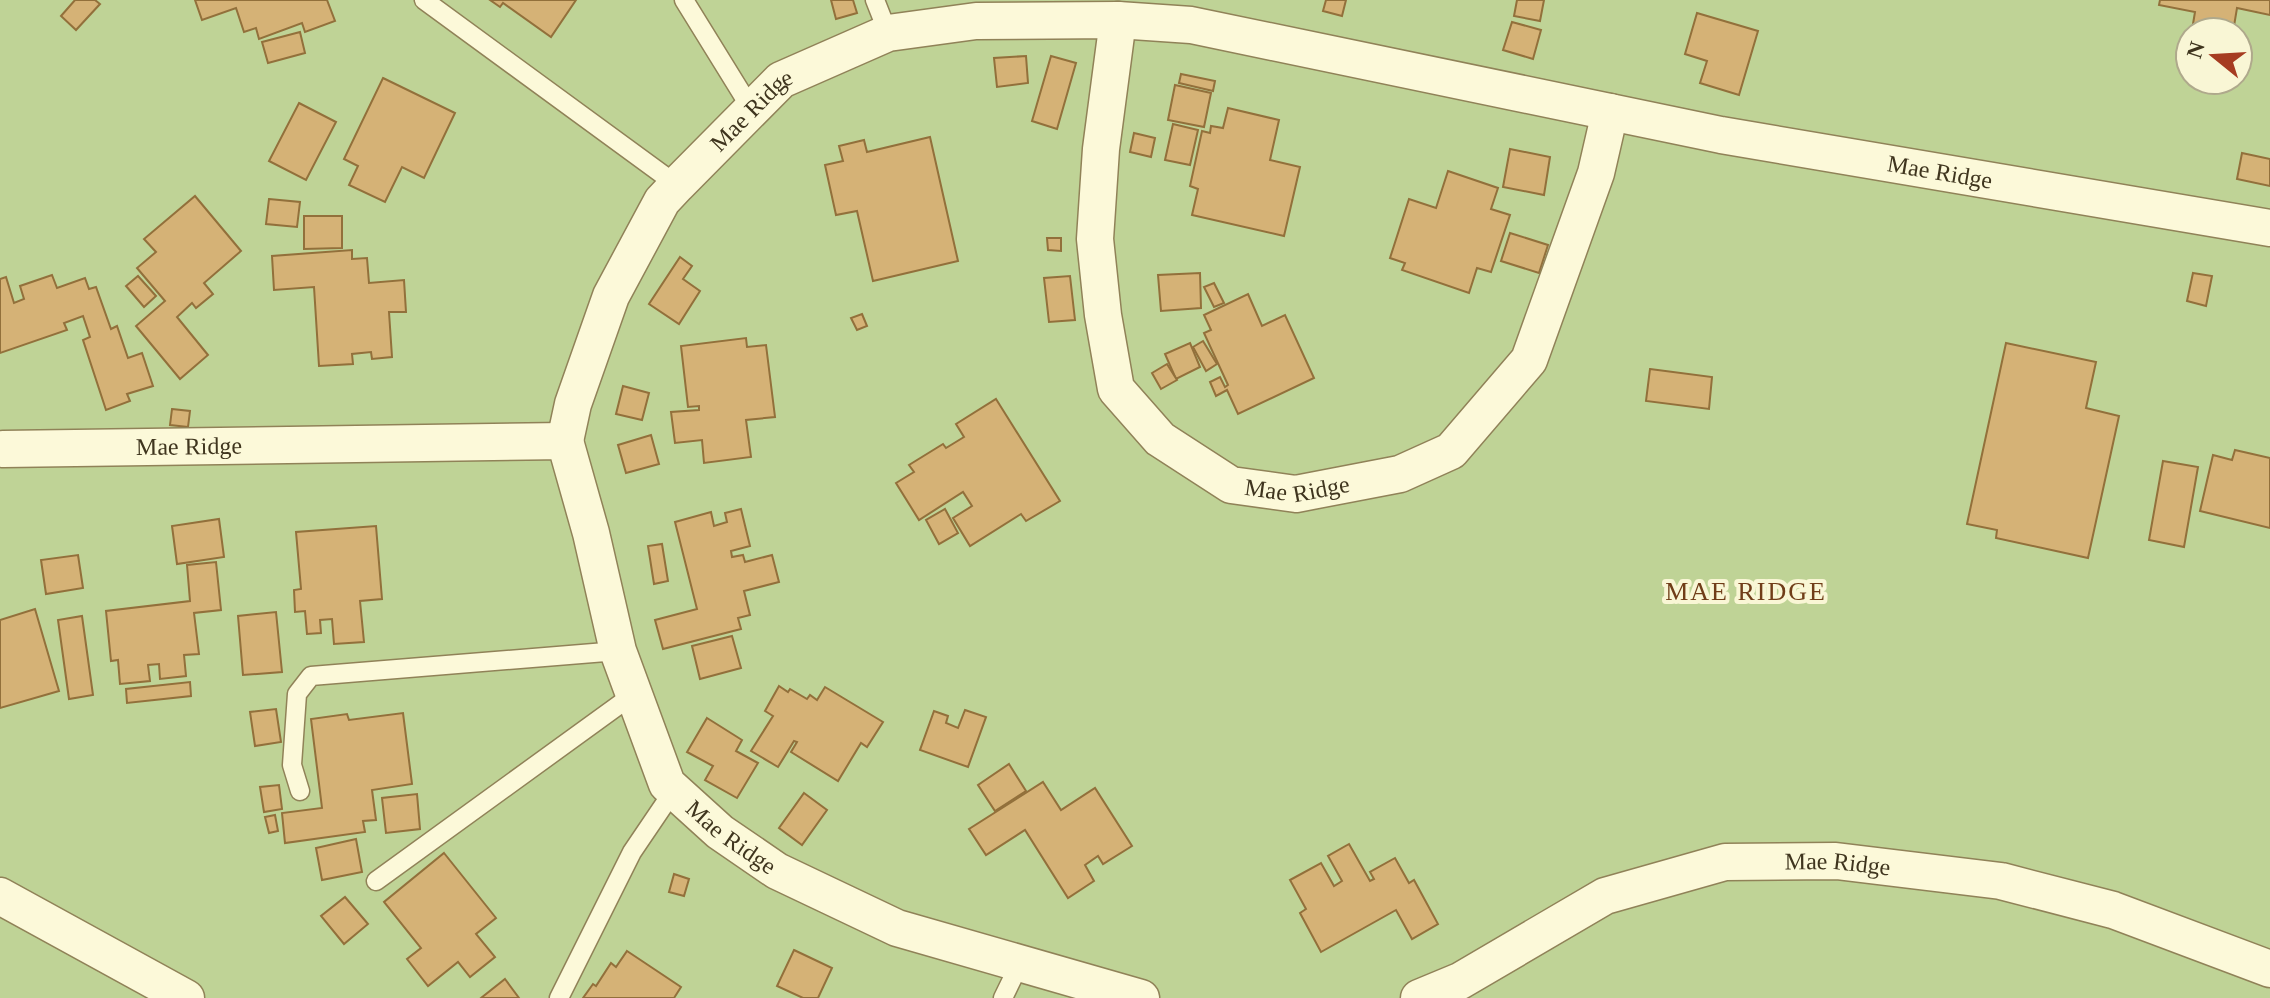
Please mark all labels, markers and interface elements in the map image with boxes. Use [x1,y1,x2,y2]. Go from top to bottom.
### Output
north arrow [2174,16,2254,96]
text: N [2181,38,2210,61]
street label: Mae Ridge [705,64,796,157]
street label: Mae Ridge [1885,150,1994,194]
street label: Mae Ridge [136,433,242,460]
street label: Mae Ridge [1243,471,1352,507]
district label: MAE RIDGE [1665,577,1827,606]
street label: Mae Ridge [681,795,781,879]
street label: Mae Ridge [1785,848,1892,881]

